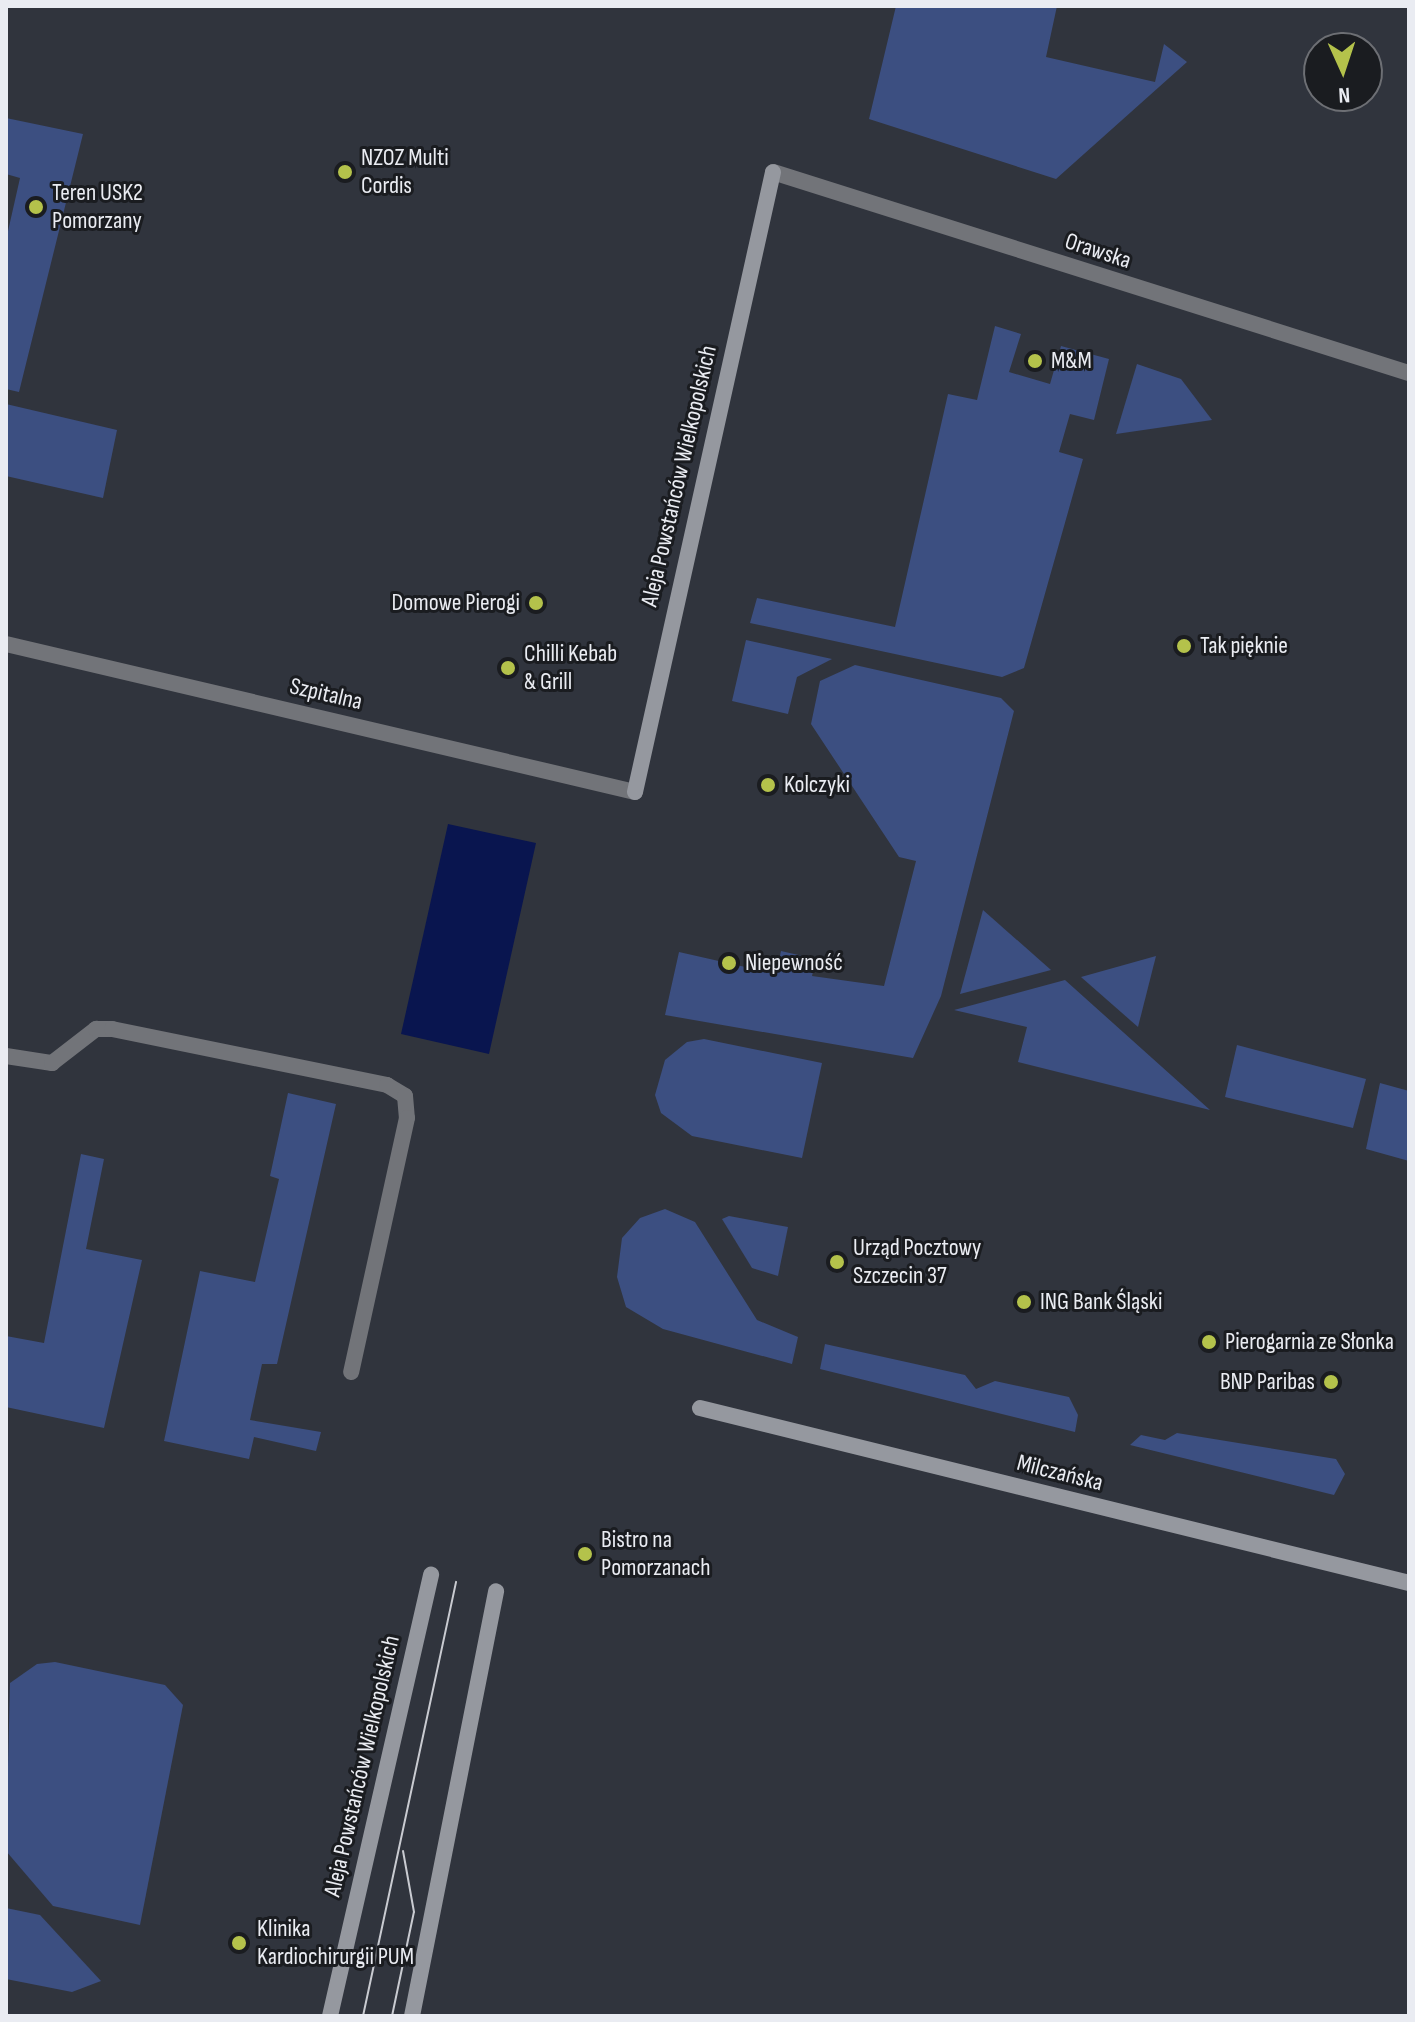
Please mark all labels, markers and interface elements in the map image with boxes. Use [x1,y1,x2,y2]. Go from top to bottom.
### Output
north arrow [1303,32,1383,112]
text: N [1338,81,1351,108]
place label: NZOZ Multi Cordis [361,144,449,200]
marker: NZOZ Multi Cordis [336,163,354,181]
place label: Teren USK2 Pomorzany [52,179,143,235]
marker: Teren USK2 Pomorzany [27,198,45,216]
street label: Orawska [1061,227,1135,275]
street label: Aleja Powstańców Wielkopolskich [635,343,723,609]
place label: M&M [1051,347,1092,375]
marker: M&M [1026,352,1044,370]
place label: Domowe Pierogi [391,589,520,617]
marker: Domowe Pierogi [527,594,545,612]
place label: Tak pięknie [1200,632,1288,660]
marker: Tak pięknie [1175,637,1193,655]
place label: Chilli Kebab & Grill [524,640,617,696]
marker: Chilli Kebab & Grill [499,659,517,677]
street label: Szpitalna [287,672,365,716]
place label: Kolczyki [784,771,850,799]
marker: Kolczyki [759,776,777,794]
place label: Niepewność [745,949,843,977]
marker: Niepewność [720,954,738,972]
place label: Urząd Pocztowy Szczecin 37 [853,1234,981,1290]
marker: Urząd Pocztowy Szczecin 37 [828,1253,846,1271]
place label: ING Bank Śląski [1040,1288,1162,1316]
marker: ING Bank Śląski [1015,1293,1033,1311]
place label: Pierogarnia ze Słonka [1225,1328,1394,1356]
marker: Pierogarnia ze Słonka [1200,1333,1218,1351]
place label: BNP Paribas [1220,1368,1315,1396]
marker: BNP Paribas [1322,1373,1340,1391]
street label: Milczańska [1014,1448,1106,1498]
place label: Bistro na Pomorzanach [601,1526,711,1582]
marker: Bistro na Pomorzanach [576,1545,594,1563]
street label: Aleja Powstańców Wielkopolskich [318,1633,406,1899]
place label: Klinika Kardiochirurgii PUM [257,1915,414,1971]
marker: Klinika Kardiochirurgii PUM [228,1932,250,1954]

